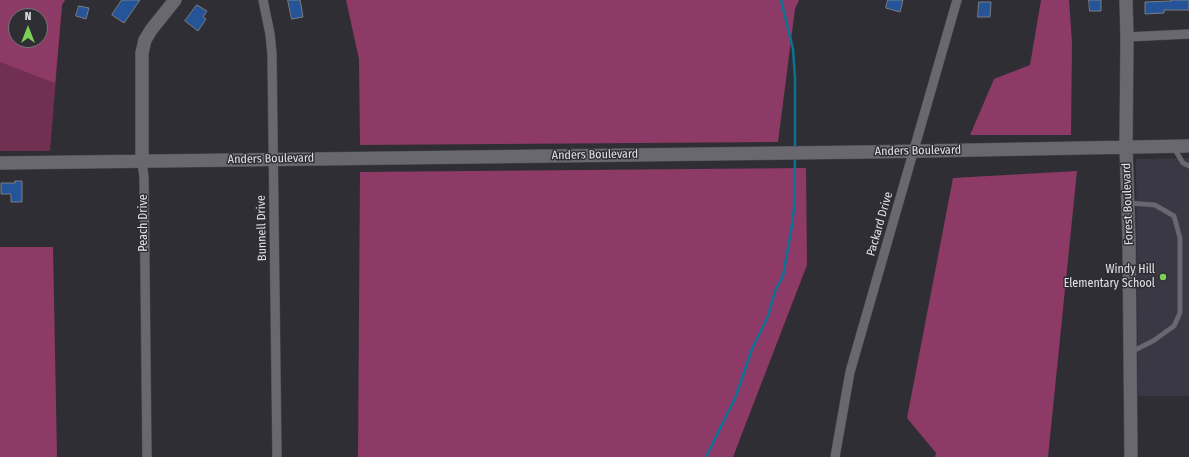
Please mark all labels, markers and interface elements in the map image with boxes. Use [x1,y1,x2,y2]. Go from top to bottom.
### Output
north arrow [8,8,48,48]
text: N [25,10,31,23]
street label: Anders Boulevard [875,143,961,159]
street label: Anders Boulevard [552,147,638,163]
street label: Anders Boulevard [228,151,314,167]
street label: Forest Boulevard [1119,163,1137,245]
street label: Packard Drive [864,190,896,258]
street label: Peach Drive [137,194,151,252]
street label: Bunnell Drive [254,195,270,261]
place label: Windy Hill Elementary School [1064,263,1155,291]
marker: Windy Hill Elementary School [1158,272,1168,282]

